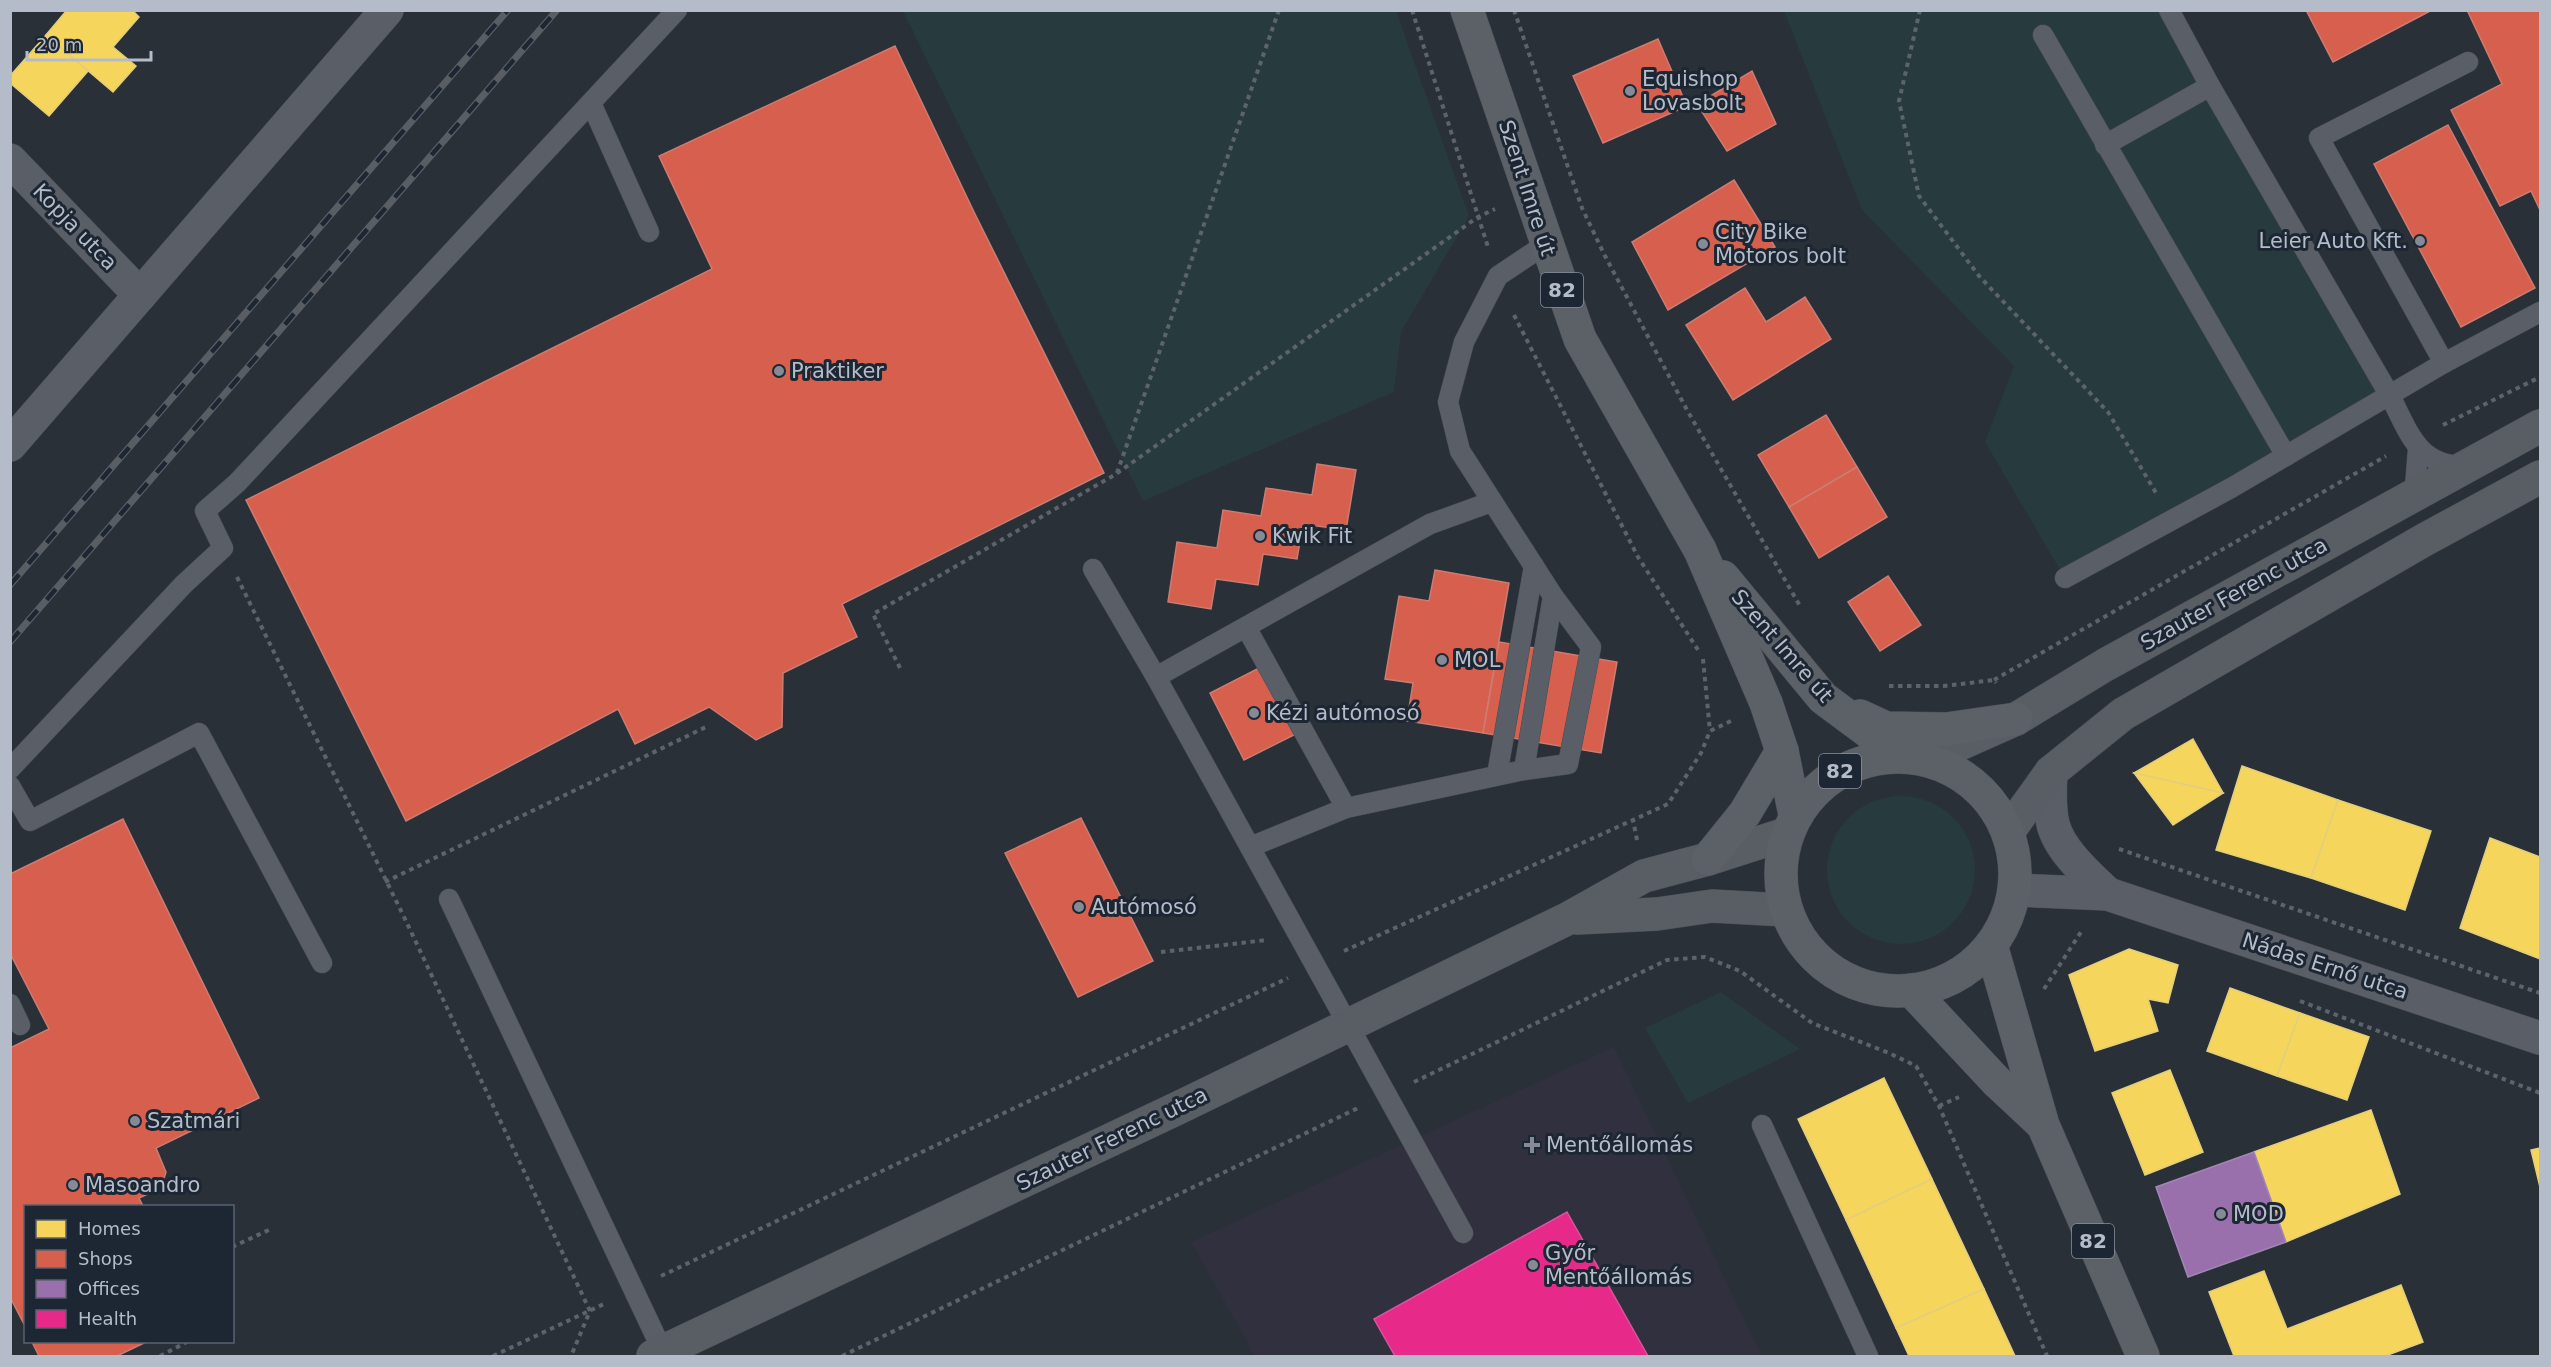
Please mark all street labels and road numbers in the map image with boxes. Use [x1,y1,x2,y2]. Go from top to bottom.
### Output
street label: Szent Imre út [1494,117,1560,259]
street label: Kopja utca [28,179,122,275]
road number: 82 [1541,273,1583,307]
street label: Szauter Ferenc utca [2137,533,2331,655]
street label: Szent Imre út [1727,585,1837,707]
road number: 82 [1819,754,1861,788]
street label: Nádas Ernő utca [2239,928,2411,1004]
street label: Szauter Ferenc utca [1013,1082,1211,1196]
road number: 82 [2072,1224,2114,1258]

